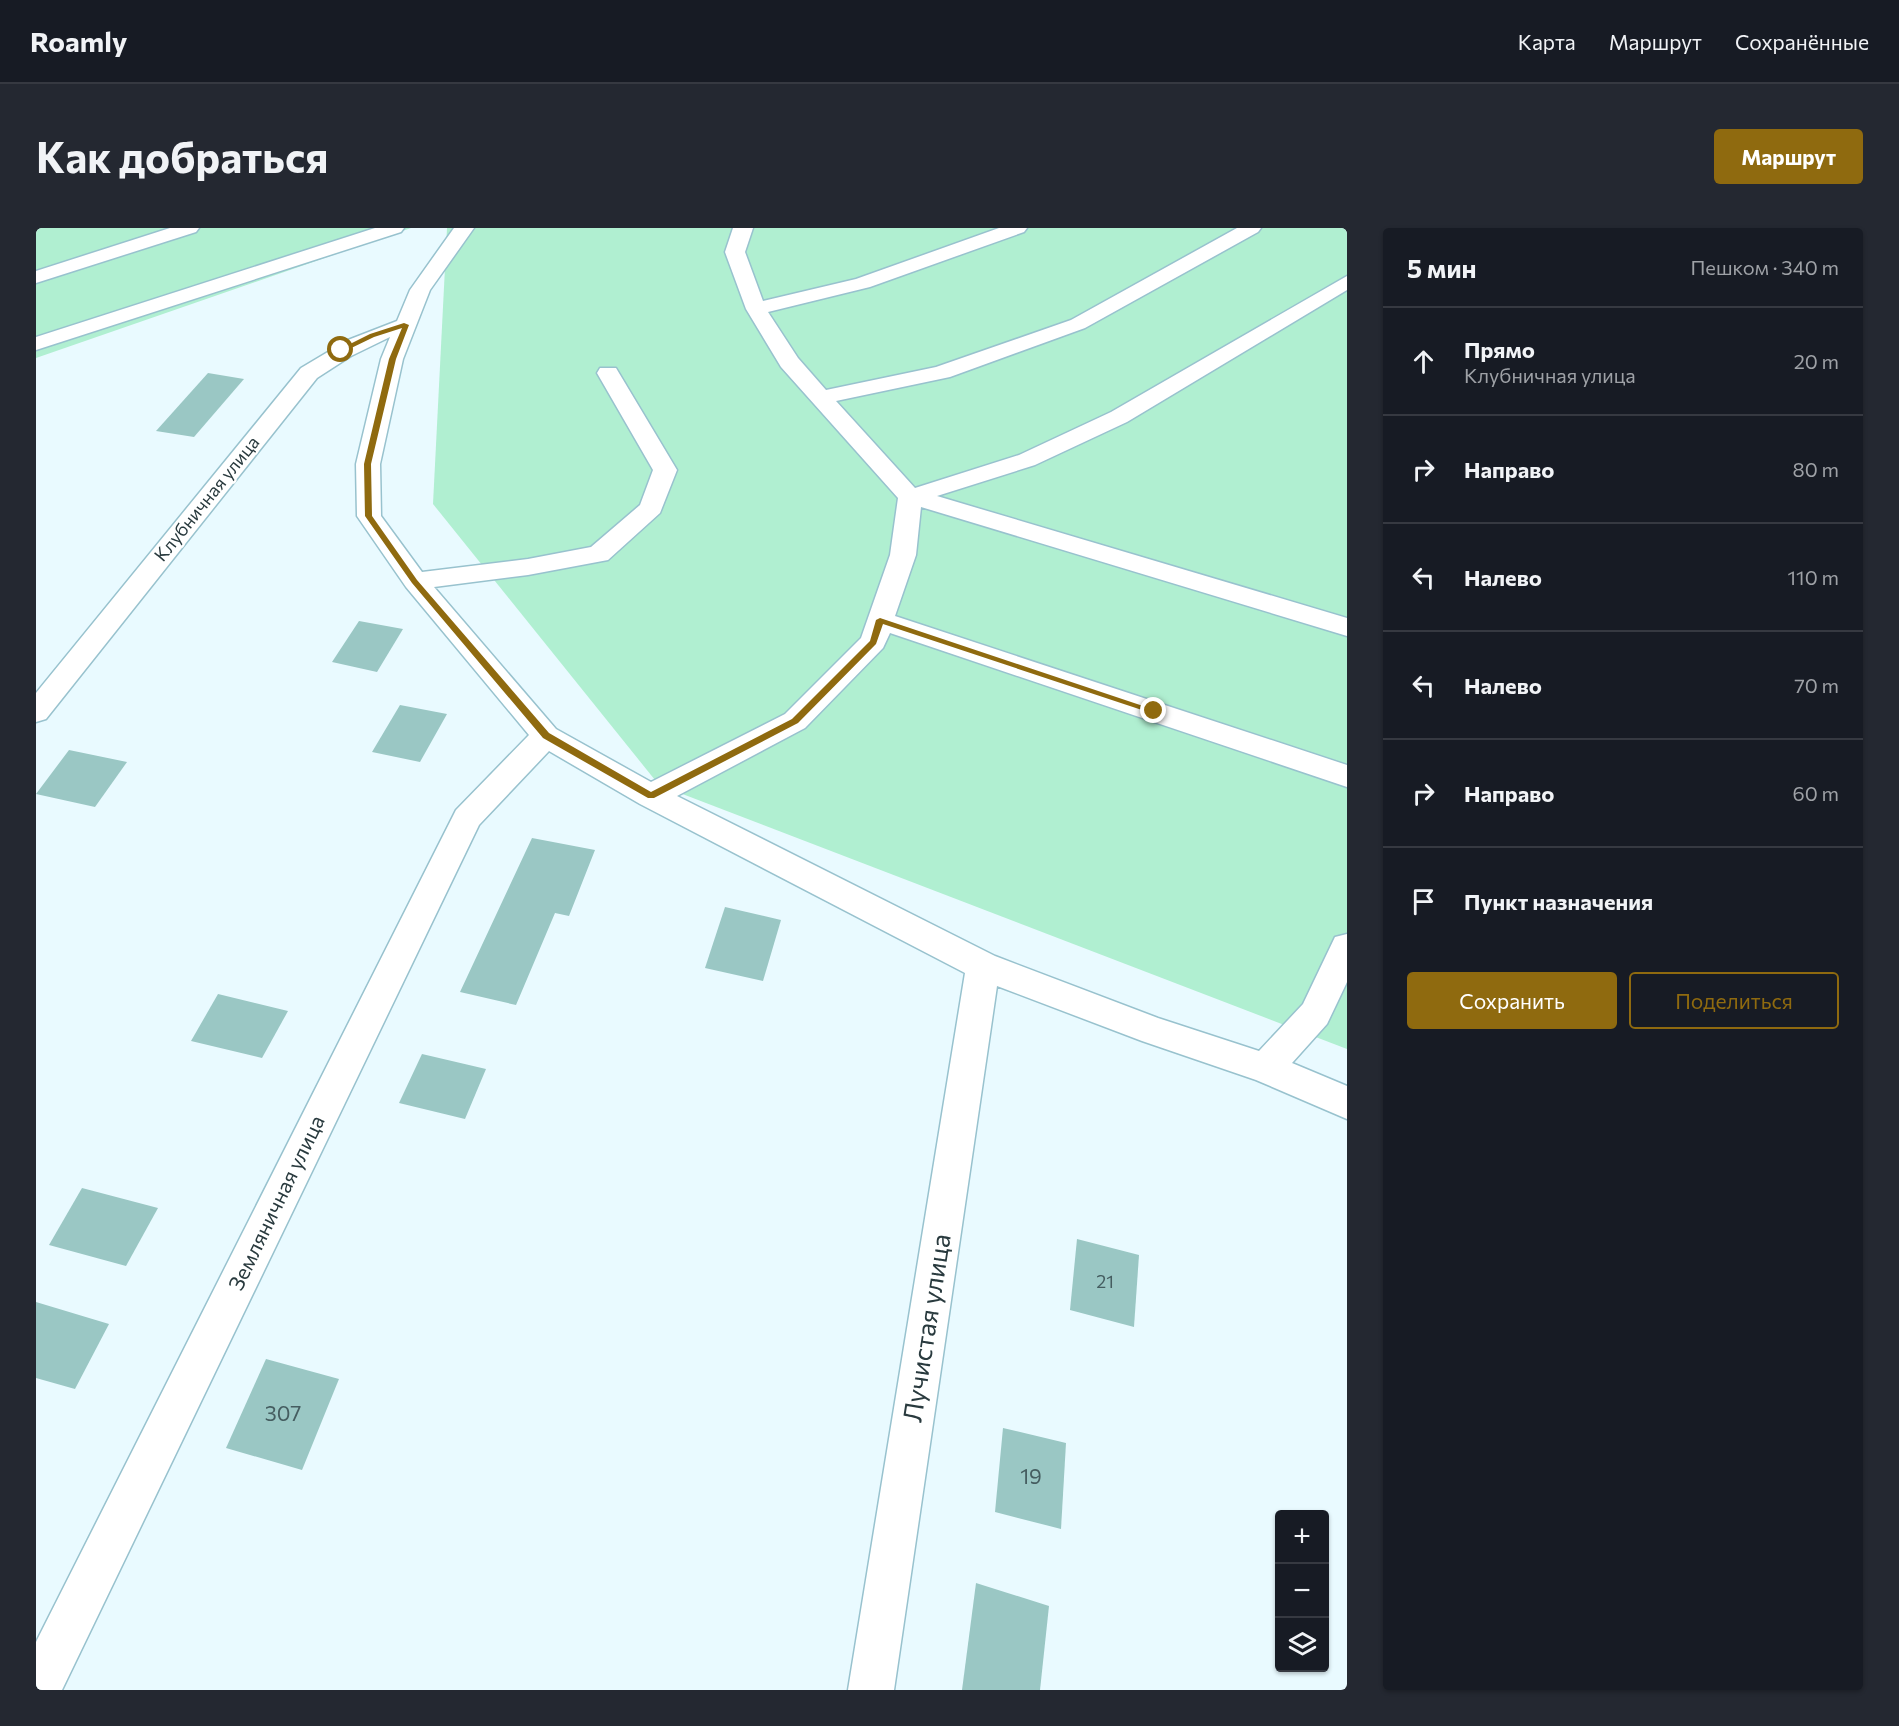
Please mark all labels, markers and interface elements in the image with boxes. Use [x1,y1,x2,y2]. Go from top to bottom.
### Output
text: Roamly [30,24,127,58]
text: Карта [1518,29,1576,54]
text: Маршрут [1609,29,1702,54]
text: Сохранённые [1735,29,1869,54]
button: Маршрут [1714,129,1863,184]
text: Как добраться [36,130,328,182]
text: 5 мин [1407,252,1477,283]
text: Пешком · 340 m [1690,255,1839,279]
route start [327,336,353,362]
text: Прямо [1464,336,1535,363]
icon: ahead [1407,345,1440,378]
text: 20 m [1794,349,1839,373]
text: Клубничная улица [1464,363,1636,387]
street label: Клубничная улица [149,431,263,565]
icon: right [1407,453,1440,486]
text: Направо [1464,456,1554,483]
text: 80 m [1793,457,1839,481]
icon: left [1407,561,1440,594]
text: Налево [1464,564,1542,591]
text: 110 m [1788,565,1839,589]
icon: left [1407,669,1440,702]
text: Налево [1464,672,1542,699]
text: 70 m [1794,673,1839,697]
route end [1140,697,1166,723]
icon: right [1407,777,1440,810]
text: Направо [1464,780,1554,807]
text: 60 m [1793,781,1839,805]
icon: arrive [1407,885,1440,918]
text: Пункт назначения [1464,888,1653,915]
button: Сохранить [1407,972,1617,1029]
button: Поделиться [1629,972,1839,1029]
street label: Земляничная улица [222,1111,329,1294]
street label: Лучистая улица [895,1231,956,1424]
house number: 21 [1096,1270,1114,1292]
house number: 307 [265,1400,301,1425]
house number: 19 [1020,1463,1042,1488]
map controls [1275,1510,1329,1672]
button: + [1275,1510,1329,1564]
button: − [1275,1564,1329,1618]
button: layers [1275,1618,1329,1672]

